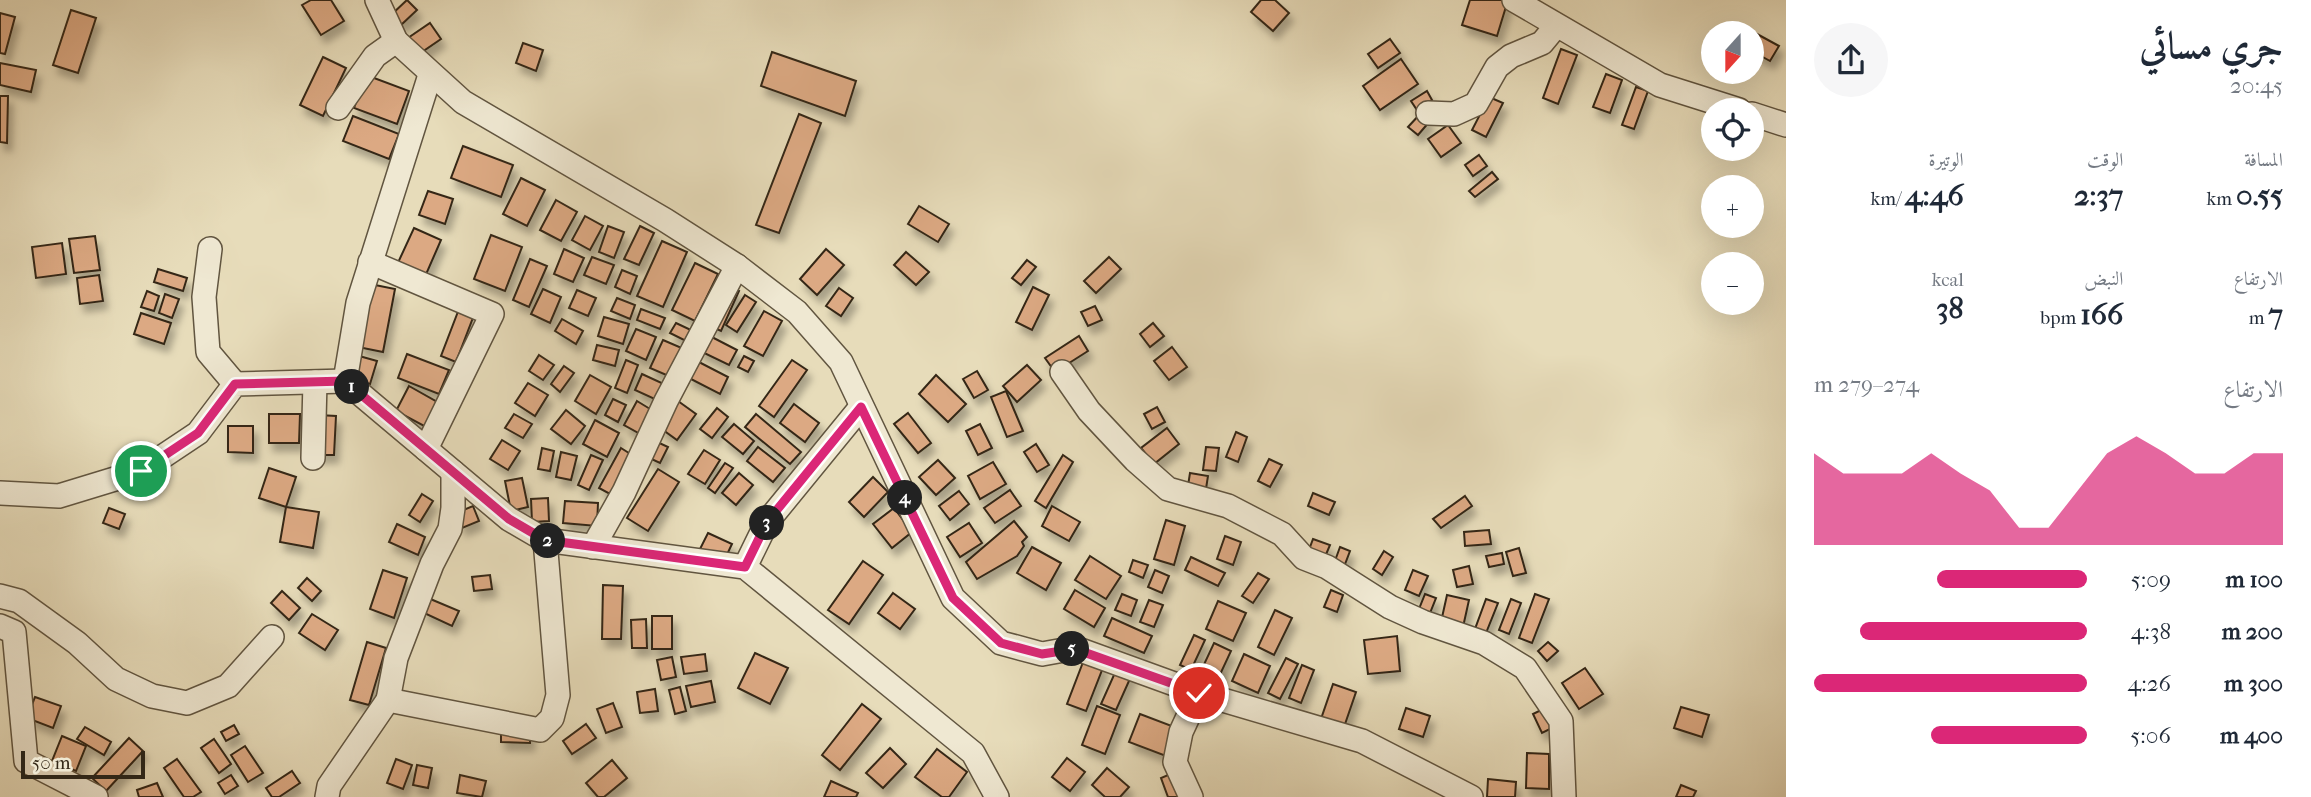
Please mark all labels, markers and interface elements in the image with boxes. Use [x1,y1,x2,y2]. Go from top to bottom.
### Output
north arrow [1701,21,1764,84]
map controls [1701,21,1764,315]
button: share [1814,23,1888,97]
text: جري مسائي [2139,23,2283,68]
text: 20:45 [2230,72,2283,99]
button: locate [1701,98,1764,161]
text: الوتيرة [1929,149,1964,171]
text: الوقت [2087,149,2123,171]
text: المسافة [2244,149,2283,171]
button: + [1701,175,1764,238]
text: 4:46 [1905,178,1964,213]
text: 2:37 [2074,178,2123,213]
text: 0.55 [2236,178,2283,213]
text: /km [1870,188,1905,210]
text: km [2206,188,2236,210]
button: − [1701,252,1764,315]
text: النبض [2084,268,2123,290]
text: الارتفاع [2234,268,2283,290]
text: kcal [1932,269,1964,291]
text: 38 [1936,291,1964,326]
text: 166 [2080,297,2123,332]
text: 7 [2269,297,2283,332]
text: bpm [2040,307,2080,329]
text: m [2249,307,2269,329]
pin: 1 [334,370,370,404]
text: 274–279 m [1814,371,1919,398]
text: 1 [348,375,355,397]
text: الارتفاع [2223,376,2283,403]
pin [111,441,171,501]
icon: arrive [122,452,160,490]
pin: 4 [888,480,922,516]
text: 4 [899,486,910,508]
pin: 3 [750,505,784,540]
text: 3 [763,511,770,533]
pin: 2 [530,524,566,558]
text: 2 [543,529,552,551]
text: 5:09 [2131,566,2171,593]
text: 100 m [2225,566,2283,593]
text: 4:38 [2131,618,2171,645]
text: 200 m [2222,618,2283,645]
pin: 5 [1054,632,1090,666]
text: 5 [1067,637,1076,659]
pin [1169,663,1229,723]
text: 4:26 [2128,670,2171,697]
text: 300 m [2224,670,2283,697]
icon: check [1180,674,1218,712]
text: 5:06 [2130,722,2171,749]
text: 400 m [2220,722,2283,749]
scale bar [21,748,145,780]
text: 50 m [32,752,71,774]

